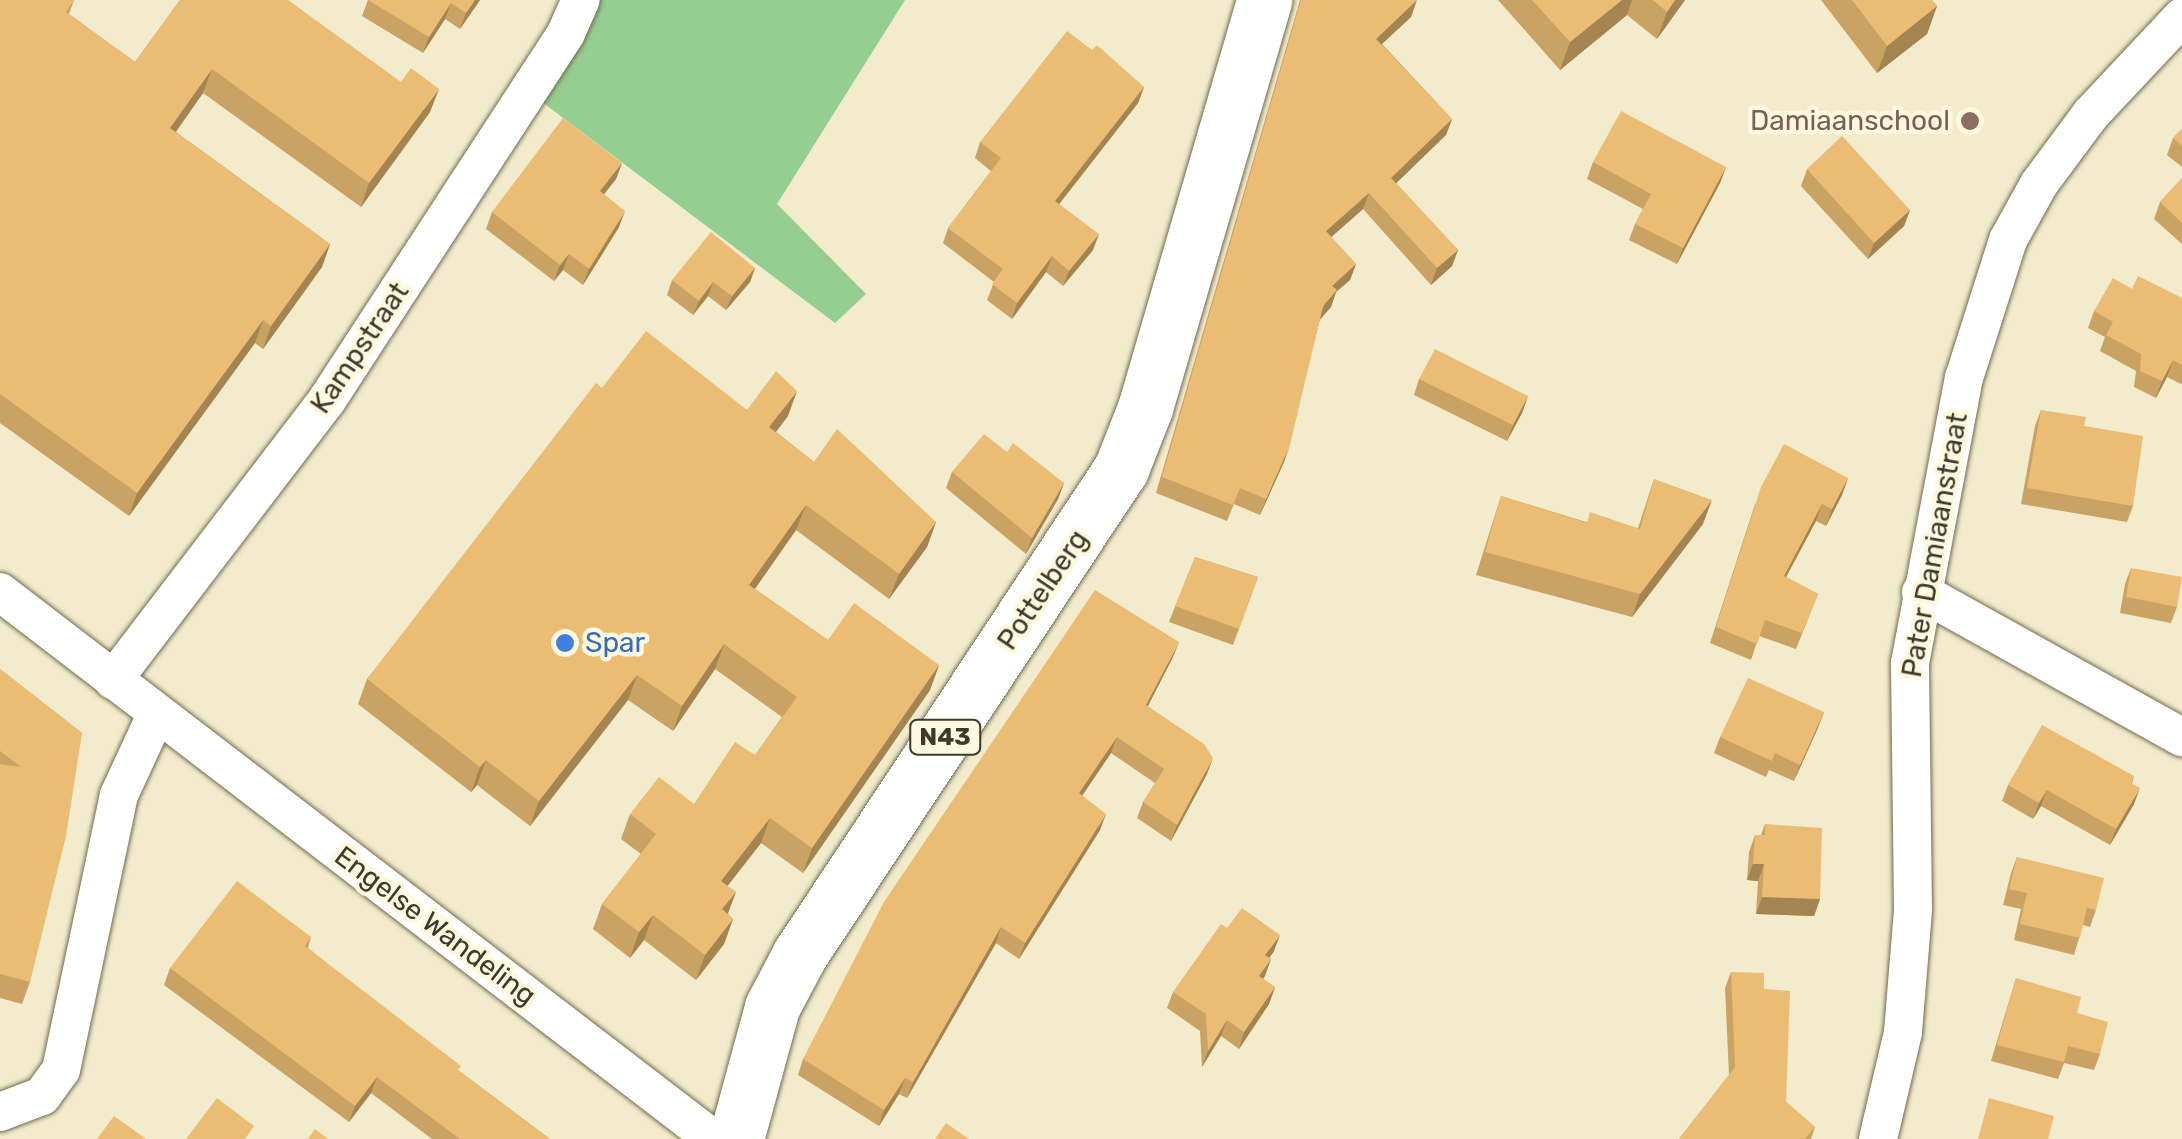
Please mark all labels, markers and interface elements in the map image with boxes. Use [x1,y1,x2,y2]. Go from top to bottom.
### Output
place label: Damiaanschool [1750,104,1950,138]
marker: Damiaanschool [1959,110,1981,132]
street label: Kampstraat [304,276,416,420]
street label: Pater Damiaanstraat [1895,410,1975,680]
street label: Pottelberg [991,524,1095,656]
place label: Spar [585,626,645,660]
marker: Spar [554,632,576,654]
road number: N43 [908,717,982,757]
street label: Engelse Wandeling [328,839,542,1013]

